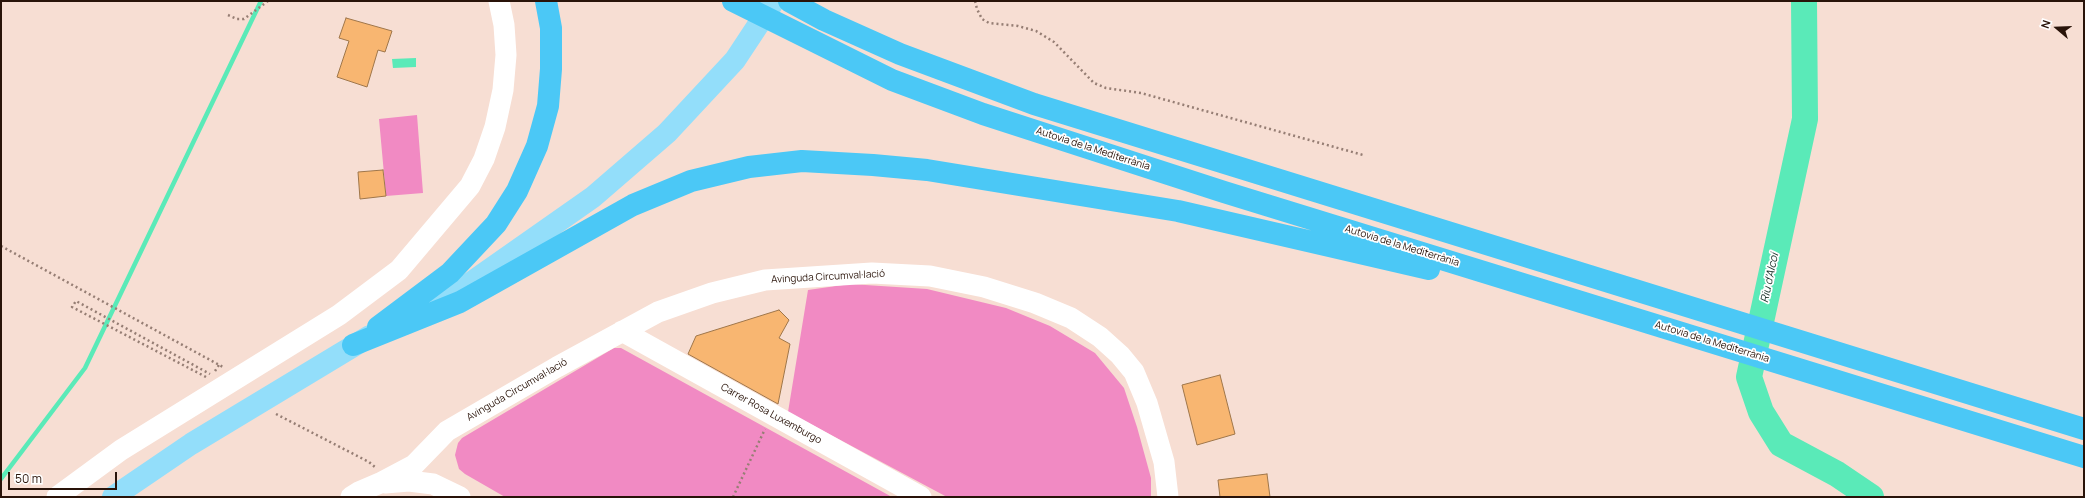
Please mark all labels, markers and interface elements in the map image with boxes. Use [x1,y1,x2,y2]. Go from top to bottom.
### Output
north arrow [2037,8,2077,48]
text: N [2037,18,2054,30]
street label: Autovia de la Mediterrània [1035,125,1151,173]
street label: Autovia de la Mediterrània [1343,223,1461,269]
water label: Riu d'Alcoi [1758,252,1782,304]
street label: Avinguda Circumval·lació [771,268,885,286]
street label: Autovia de la Mediterrània [1653,319,1771,365]
street label: Avinguda Circumval·lació [465,356,569,424]
street label: Carrer Rosa Luxemburgo [718,381,824,447]
scale bar [10,464,119,490]
text: 50 m [15,470,42,487]

